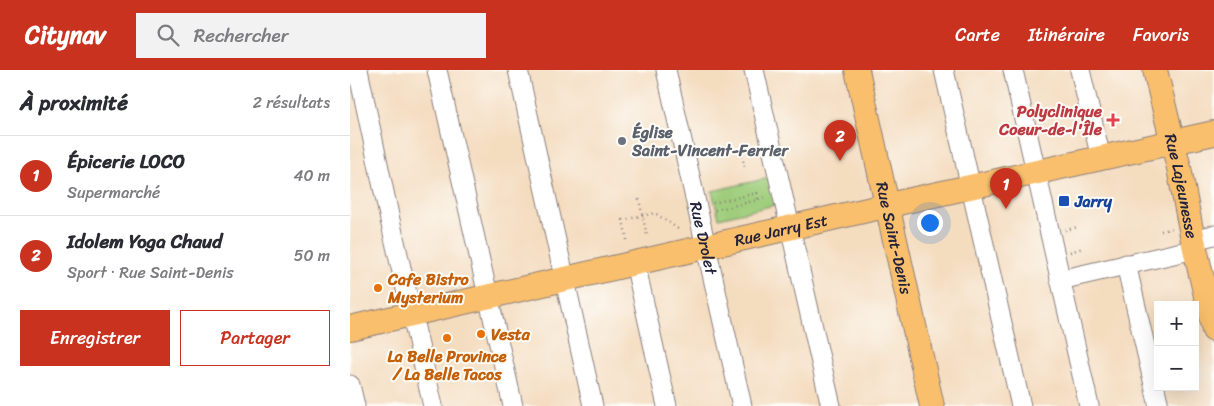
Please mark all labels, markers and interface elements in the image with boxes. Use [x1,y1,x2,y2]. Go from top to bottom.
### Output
search box [136,13,486,58]
text: Citynav [25,14,106,56]
text: Rechercher [194,19,288,52]
text: Carte [955,19,1000,51]
text: Itinéraire [1028,19,1105,51]
text: Favoris [1133,19,1189,51]
icon: search [154,21,182,49]
text: À proximité [20,84,128,122]
text: 2 résultats [253,88,330,117]
place label: Polyclinique Coeur-de-l'Île [998,97,1103,144]
marker: Polyclinique Coeur-de-l'Île [1106,113,1120,127]
place label: Église Saint-Vincent-Ferrier [631,118,790,165]
pin: 2 [824,120,856,161]
street label: Rue Lajeunesse [1157,130,1207,241]
marker: Église Saint-Vincent-Ferrier [616,135,628,147]
text: Épicerie LOCO [67,145,185,178]
text: 1 [33,161,39,190]
text: 40 m [293,161,330,190]
pin: 1 [990,168,1022,209]
text: Supermarché [67,178,160,207]
street label: Rue Saint-Denis [868,179,921,298]
place label: Jarry [1074,187,1113,216]
marker: Jarry [1057,194,1071,208]
street label: Rue Drolet [682,198,726,278]
street label: Rue Jarry Est [731,205,830,254]
your location [917,210,943,236]
text: Idolem Yoga Chaud [67,225,222,258]
text: 2 [31,241,41,270]
text: 50 m [294,241,330,270]
text: Sport · Rue Saint-Denis [67,258,234,287]
place label: Cafe Bistro Mysterium [387,265,470,312]
marker: Cafe Bistro Mysterium [372,282,384,294]
map controls [1154,301,1199,391]
button: + [1154,301,1199,346]
button: Enregistrer [20,310,170,366]
button: Partager [180,310,330,366]
place label: Vesta [491,320,531,349]
marker: Vesta [475,328,487,340]
marker: La Belle Province / La Belle Tacos [441,332,453,344]
place label: La Belle Province / La Belle Tacos [387,342,507,389]
button: − [1154,346,1199,391]

